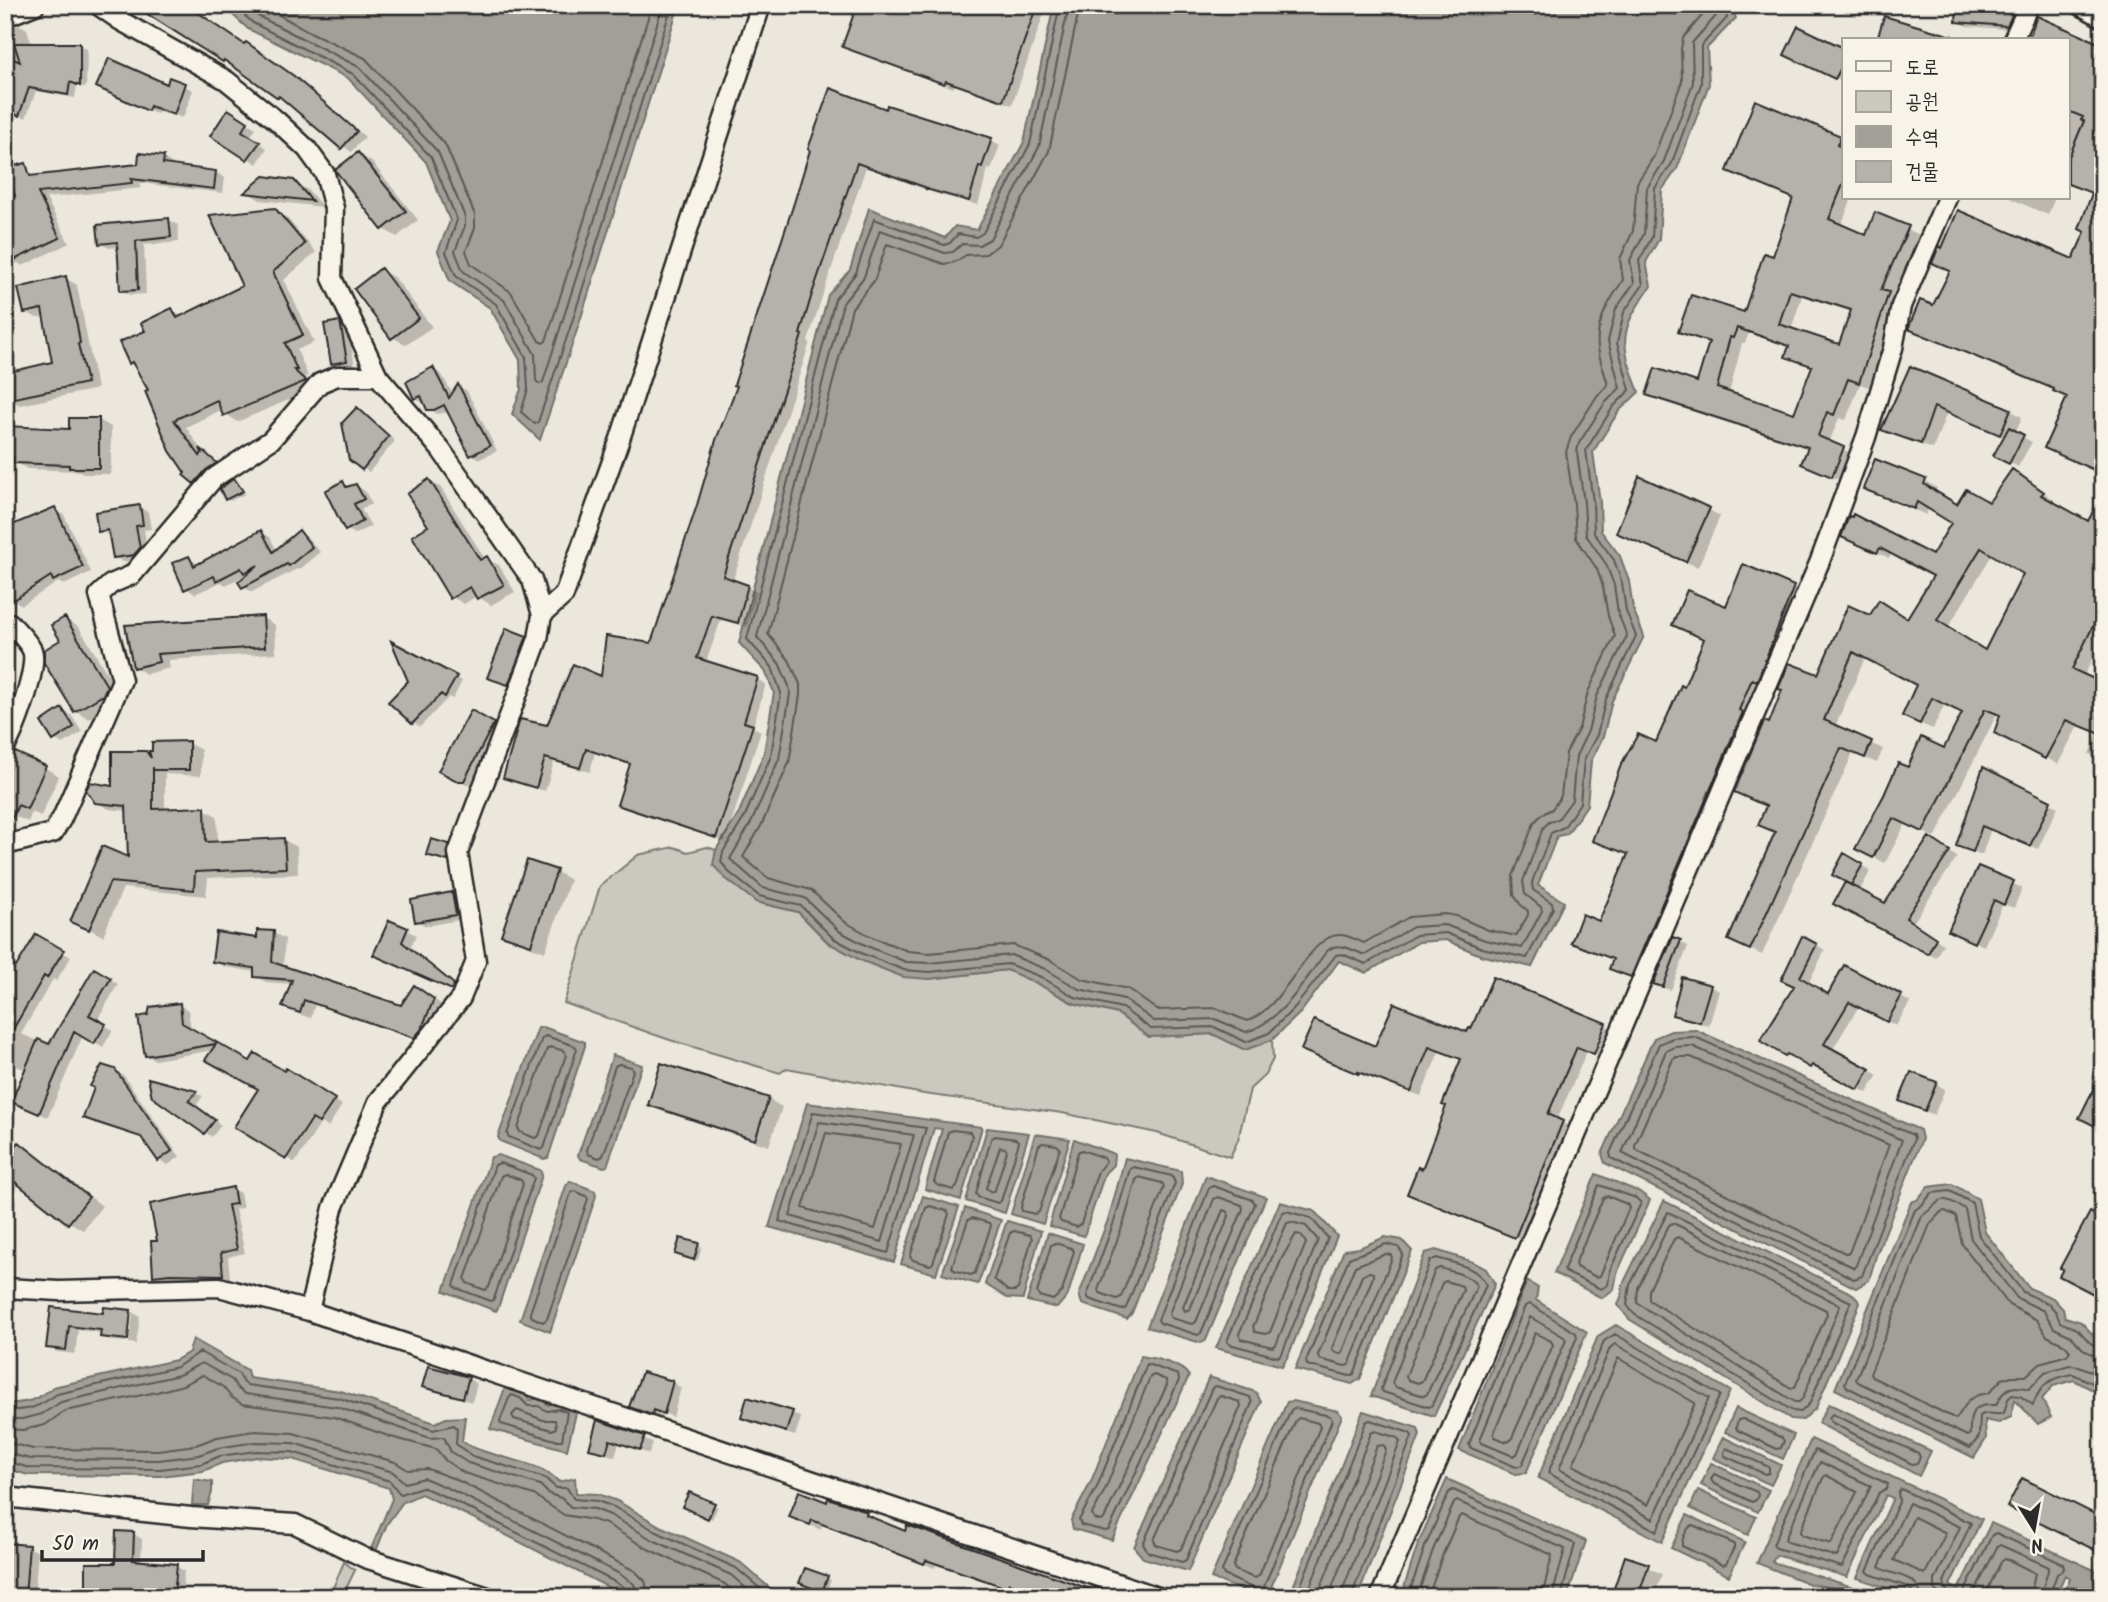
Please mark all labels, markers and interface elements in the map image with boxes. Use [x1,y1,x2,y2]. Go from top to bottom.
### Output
legend [1842,38,2070,200]
text: 도로 [1905,52,1939,85]
text: 공원 [1905,86,1939,119]
text: 수역 [1905,122,1939,155]
text: 건물 [1905,156,1939,189]
north arrow [2000,1494,2070,1564]
scale bar [42,1518,203,1562]
text: 50 m [52,1528,99,1561]
text: N [2028,1528,2046,1560]

